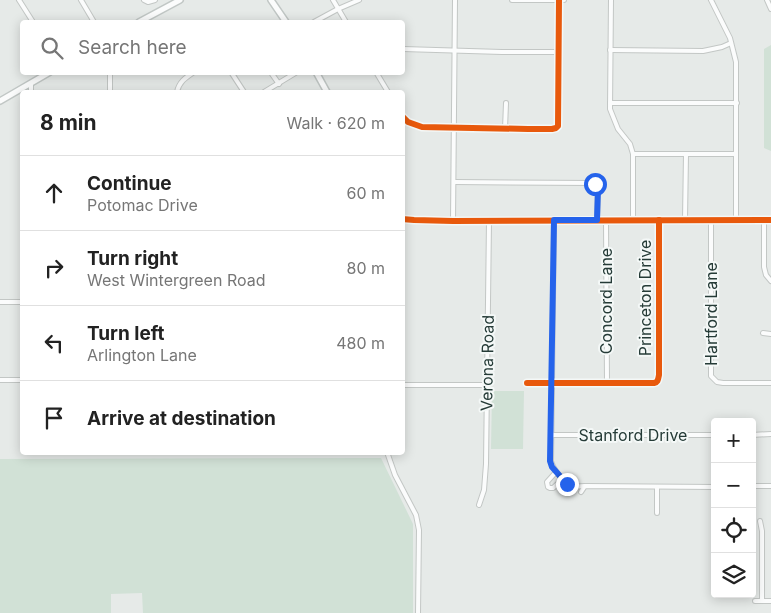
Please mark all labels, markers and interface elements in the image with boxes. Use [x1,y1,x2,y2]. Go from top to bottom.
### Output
search box [20,20,405,75]
icon: search [38,34,66,62]
text: Search here [78,36,187,59]
text: 8 min [40,110,97,135]
text: Walk · 620 m [287,113,385,133]
text: Continue [87,172,172,195]
route start [584,173,607,196]
icon: ahead [40,179,68,207]
text: 60 m [346,183,385,203]
text: Potomac Drive [87,195,198,215]
street label: Princeton Drive [635,240,655,356]
text: Turn right [87,247,178,270]
street label: Concord Lane [596,248,616,354]
icon: right [40,254,68,282]
text: 80 m [346,258,385,278]
street label: Hartford Lane [701,262,721,366]
text: West Wintergreen Road [87,270,266,290]
street label: Verona Road [476,315,498,411]
text: Turn left [87,322,165,345]
icon: left [40,329,68,357]
text: 480 m [336,333,385,353]
text: Arlington Lane [87,345,197,365]
icon: arrive [40,404,68,432]
text: Arrive at destination [87,407,276,430]
map controls [711,418,756,598]
button: + [711,418,756,463]
street label: Stanford Drive [579,425,687,445]
button: − [711,463,756,508]
route end [556,473,579,496]
button: locate [711,508,756,553]
button: layers [711,553,756,598]

